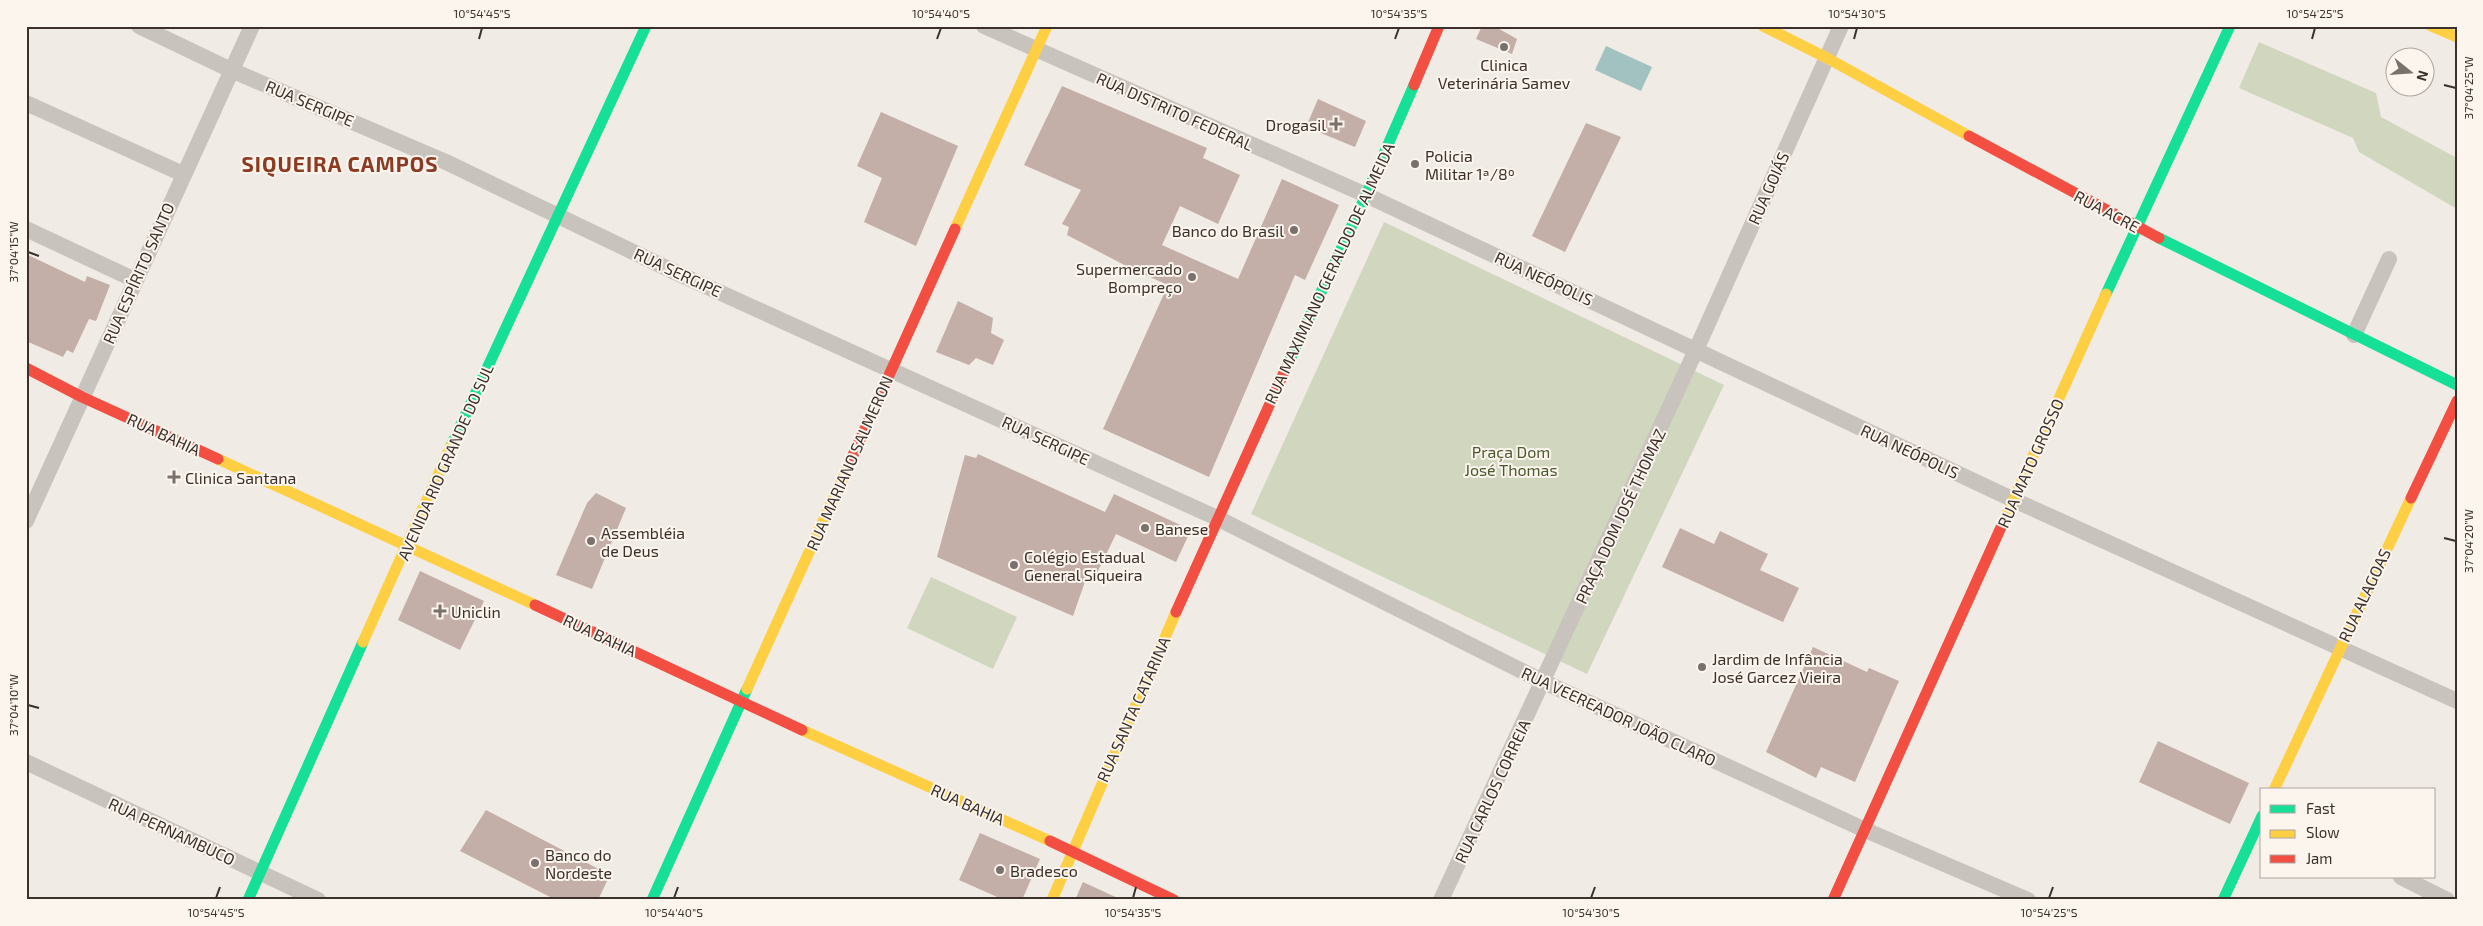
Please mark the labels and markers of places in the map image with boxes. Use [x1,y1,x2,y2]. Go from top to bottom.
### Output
marker: Clinica Veterinária Samev [1498,41,1510,53]
place label: Clinica Veterinária Samev [1438,55,1571,92]
place label: Drogasil [1266,115,1326,134]
marker: Drogasil [1330,118,1342,130]
place label: Policia Militar 1ª/8º [1425,146,1515,183]
marker: Policia Militar 1ª/8º [1409,158,1421,170]
place label: Banco do Brasil [1172,221,1284,240]
marker: Banco do Brasil [1288,224,1300,236]
place label: Supermercado Bompreço [1076,259,1182,297]
marker: Supermercado Bompreço [1186,271,1198,283]
place label: Clinica Santana [185,468,296,487]
marker: Clinica Santana [167,470,181,484]
place label: Banese [1155,519,1208,538]
marker: Banese [1139,522,1151,534]
place label: Assembléia de Deus [601,523,685,560]
marker: Assembléia de Deus [585,535,597,547]
place label: Colégio Estadual General Siqueira [1024,547,1145,584]
marker: Colégio Estadual General Siqueira [1008,559,1020,571]
place label: Uniclin [451,602,501,621]
marker: Uniclin [433,604,447,618]
place label: Jardim de Infância José Garcez Vieira [1712,649,1843,686]
marker: Jardim de Infância José Garcez Vieira [1696,661,1708,673]
place label: Banco do Nordeste [545,845,612,882]
marker: Banco do Nordeste [529,857,541,869]
place label: Bradesco [1010,861,1078,880]
marker: Bradesco [994,864,1006,876]

